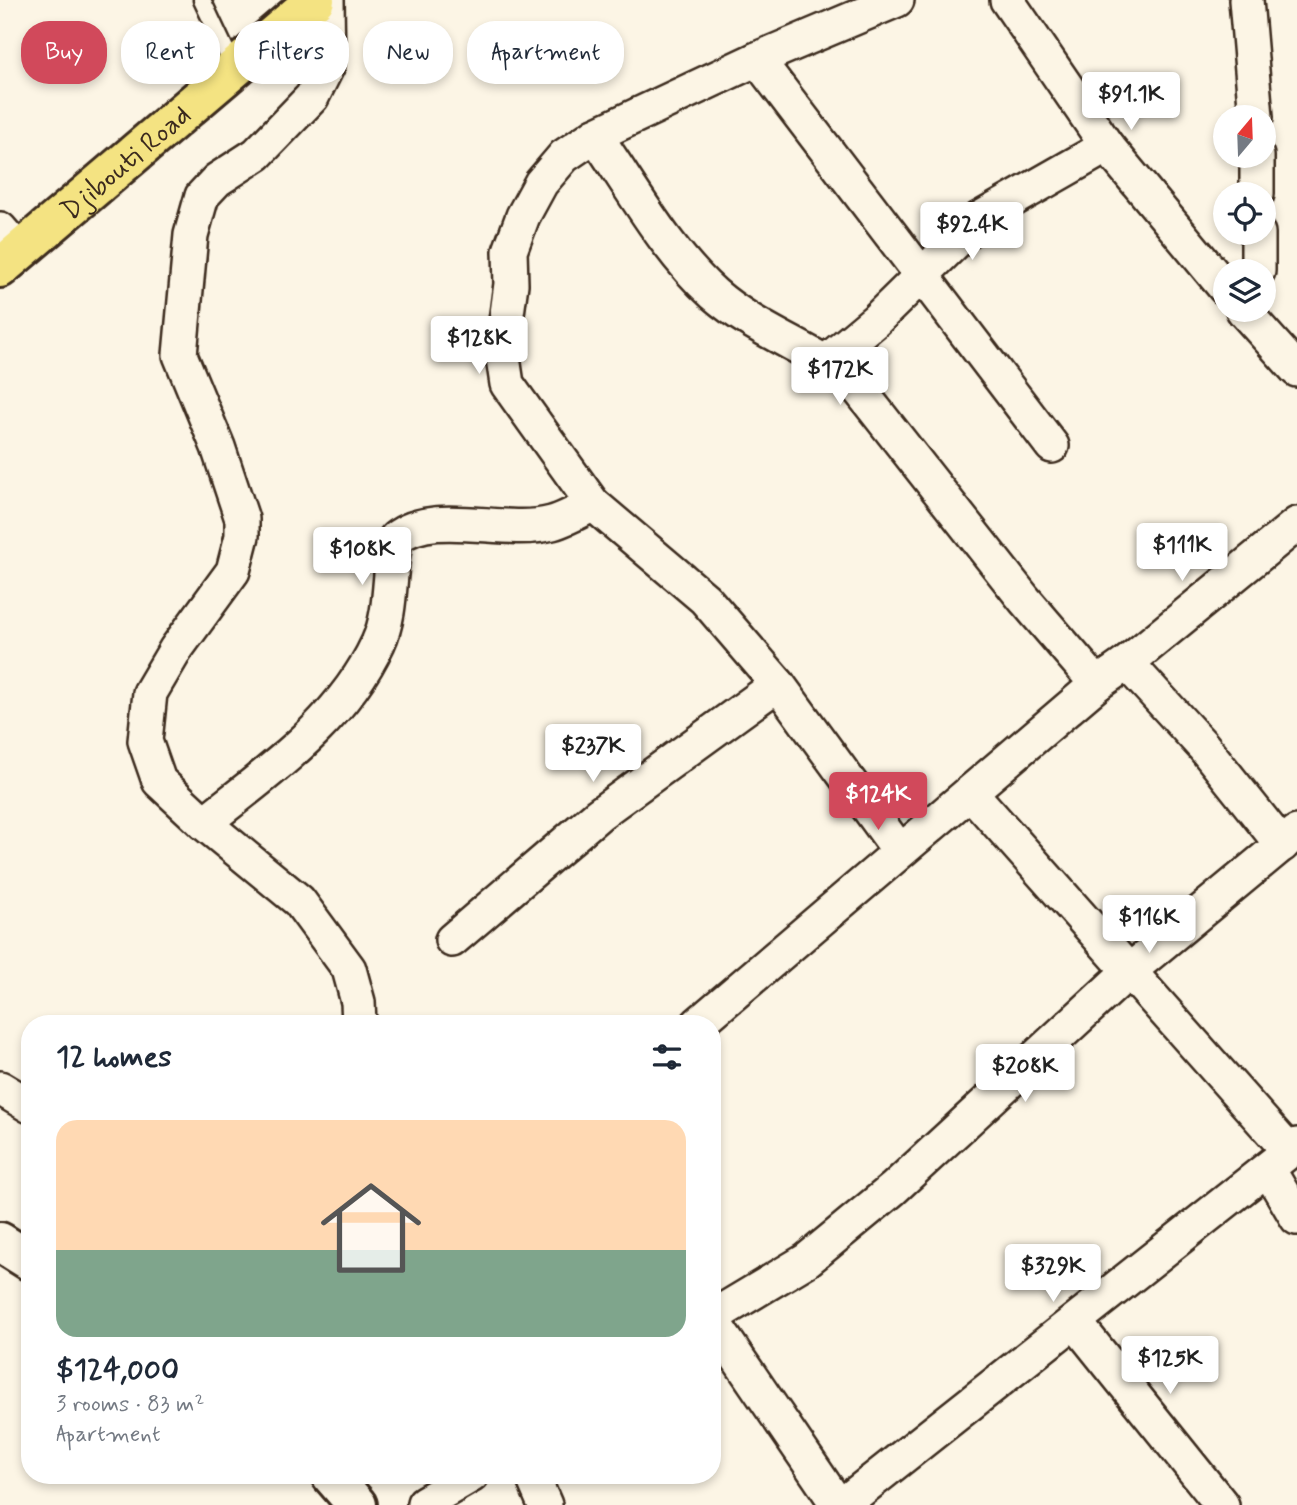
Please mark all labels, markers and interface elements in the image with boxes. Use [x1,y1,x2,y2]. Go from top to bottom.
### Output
chip: Buy [21,21,107,84]
chip: Rent [121,21,220,84]
chip: Filters [234,21,349,84]
chip: New [363,21,453,84]
chip: Apartment [467,21,624,84]
pin: $91.1K [1074,72,1188,132]
text: $91.1K [1098,80,1164,110]
street label: Djibouti Road [54,98,199,230]
north arrow [1213,105,1276,168]
map controls [1213,105,1276,322]
button: locate [1213,182,1276,245]
pin: $92.4K [915,202,1029,262]
text: $92.4K [936,210,1008,240]
button: layers [1213,259,1276,322]
pin: $128K [430,316,528,376]
text: $128K [447,324,511,354]
pin: $172K [791,348,889,407]
text: $172K [807,355,873,385]
pin: $111K [1133,524,1231,583]
pin: $108K [313,528,411,587]
text: $111K [1153,531,1211,561]
text: $108K [329,535,395,565]
pin: $237K [544,724,642,784]
text: $237K [561,732,625,762]
pin: $124K [829,772,927,832]
text: $124K [845,780,911,810]
pin: $116K [1100,895,1198,955]
text: $116K [1119,903,1179,933]
text: 12 homes [56,1038,172,1077]
icon: filters [648,1038,686,1076]
pin: $208K [976,1044,1074,1104]
text: $208K [992,1052,1058,1082]
icon: home [308,1165,434,1291]
pin: $329K [1004,1244,1102,1304]
text: $329K [1021,1252,1085,1282]
pin: $125K [1121,1336,1219,1396]
text: $125K [1138,1344,1202,1374]
text: $124,000 [56,1351,179,1390]
text: 3 rooms · 83 m² [56,1390,204,1420]
text: Apartment [56,1420,161,1450]

